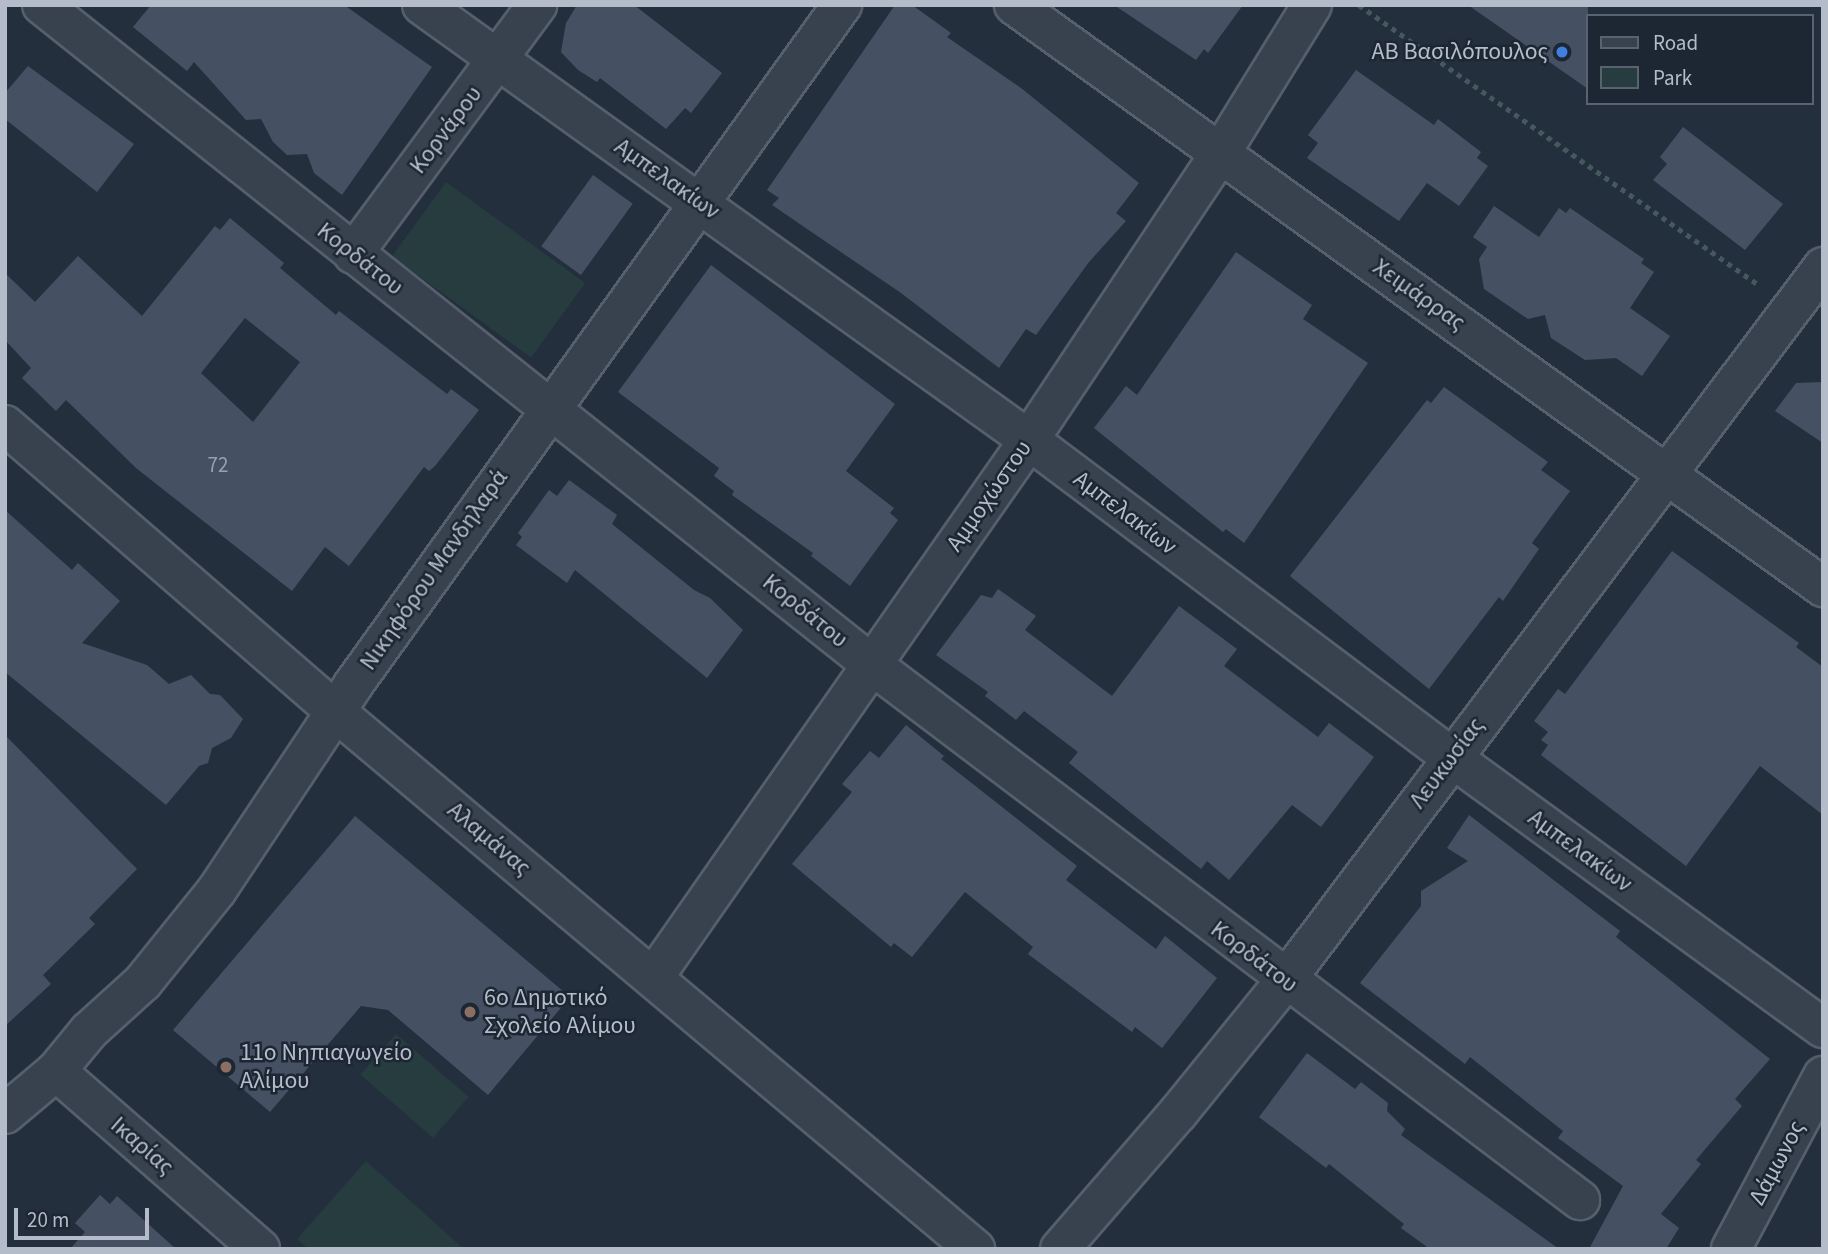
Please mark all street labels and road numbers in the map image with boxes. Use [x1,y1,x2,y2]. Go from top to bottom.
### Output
street label: Κορνάρου [404,80,488,180]
street label: Αμπελακίων [609,132,725,226]
street label: Κορδάτου [311,216,409,302]
street label: Χειμάρρας [1367,253,1471,337]
street label: Αμμοχώστου [940,435,1038,557]
street label: Νικηφόρου Μανδηλαρά [354,464,514,676]
street label: Αμπελακίων [1068,465,1182,561]
street label: Κορδάτου [757,568,853,654]
street label: Λευκωσίας [1403,712,1491,814]
street label: Αλαμάνας [441,796,537,882]
street label: Αμπελακίων [1522,804,1638,898]
street label: Κορδάτου [1205,915,1303,999]
street label: Ικαρίας [105,1111,179,1181]
street label: Δάμωνος [1743,1116,1811,1210]

